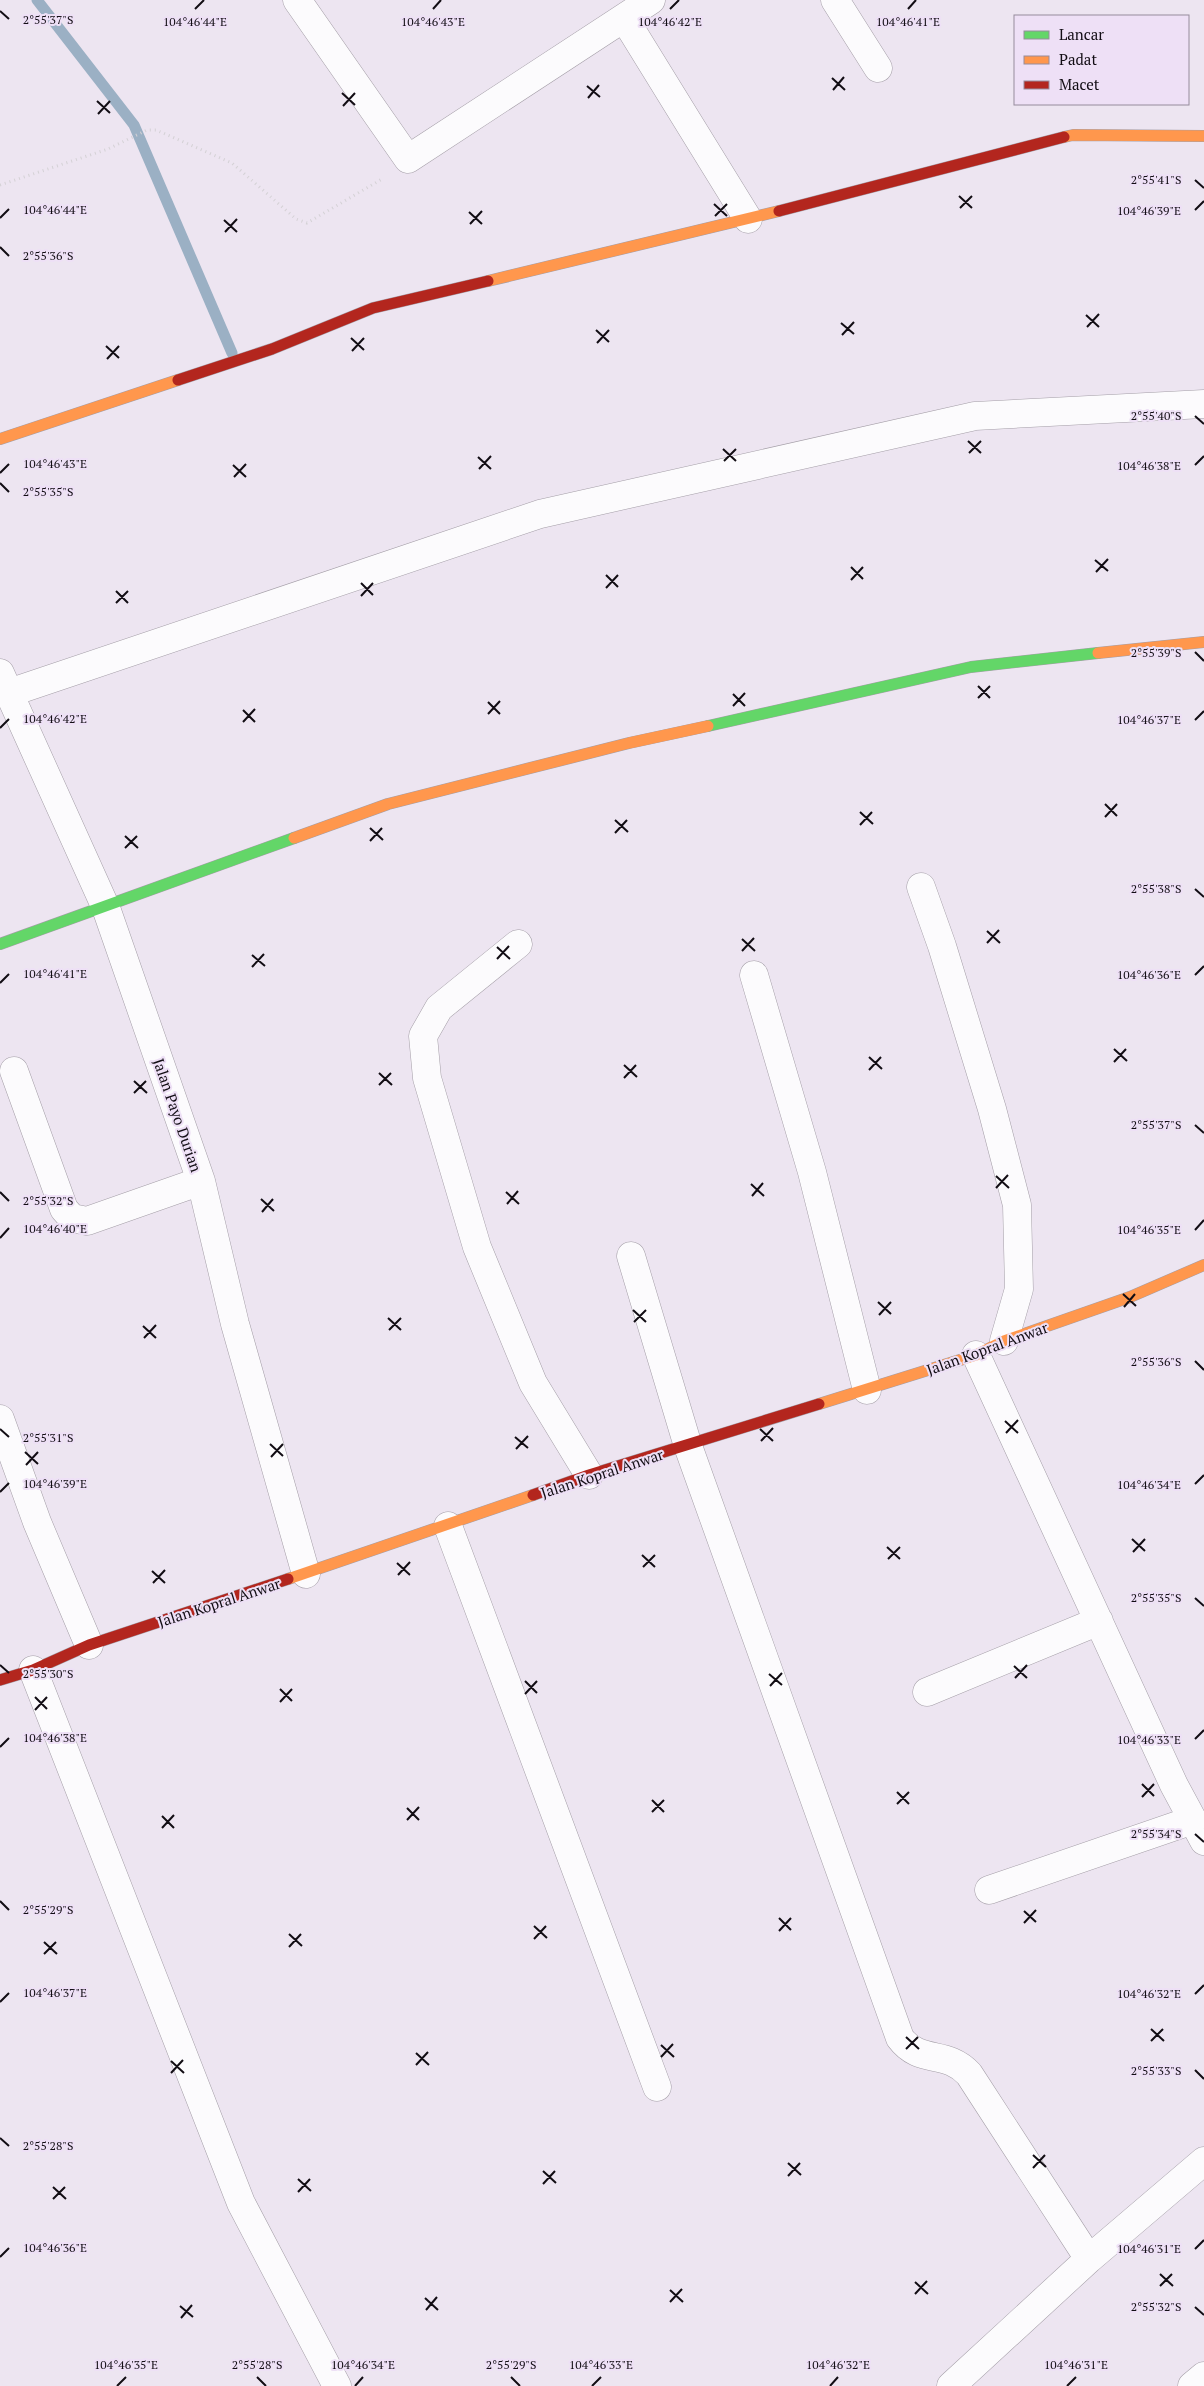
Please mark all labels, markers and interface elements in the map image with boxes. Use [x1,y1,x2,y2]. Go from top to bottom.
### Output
text: 2°55'37"S [23,12,73,27]
text: 104°46'44"E [163,14,227,29]
text: 104°46'43"E [401,14,465,29]
text: 104°46'42"E [638,14,702,29]
text: 104°46'41"E [876,14,940,29]
legend [1014,15,1189,105]
text: Lancar [1059,24,1104,44]
text: Padat [1059,49,1097,69]
text: Macet [1059,74,1100,94]
text: 2°55'41"S [1131,172,1181,187]
text: 104°46'44"E [23,202,87,217]
text: 104°46'39"E [1117,203,1181,218]
text: 2°55'36"S [23,248,73,263]
text: 2°55'40"S [1131,408,1181,423]
text: 104°46'43"E [23,456,87,471]
text: 104°46'38"E [1117,458,1181,473]
text: 2°55'35"S [23,484,73,499]
text: 2°55'39"S [1131,645,1181,660]
text: 104°46'42"E [23,711,87,726]
text: 104°46'37"E [1117,712,1181,727]
text: 2°55'38"S [1131,881,1181,896]
text: 104°46'41"E [23,966,87,981]
text: 104°46'36"E [1117,967,1181,982]
street label: Jalan Payo Durian [149,1055,207,1175]
text: 2°55'37"S [1131,1117,1181,1132]
text: 2°55'32"S [23,1193,73,1208]
text: 104°46'40"E [23,1221,87,1236]
text: 104°46'35"E [1117,1222,1181,1237]
street label: Jalan Kopral Anwar [924,1317,1051,1379]
text: 2°55'36"S [1131,1354,1181,1369]
text: 2°55'31"S [23,1430,73,1445]
street label: Jalan Kopral Anwar [538,1444,666,1502]
text: 104°46'39"E [23,1476,87,1491]
text: 104°46'34"E [1117,1477,1181,1492]
street label: Jalan Kopral Anwar [155,1573,283,1631]
text: 2°55'35"S [1131,1590,1181,1605]
text: 2°55'30"S [23,1666,73,1681]
text: 104°46'38"E [23,1730,87,1745]
text: 104°46'33"E [1117,1732,1181,1747]
text: 2°55'34"S [1131,1826,1181,1841]
text: 2°55'29"S [23,1902,73,1917]
text: 104°46'37"E [23,1985,87,2000]
text: 104°46'32"E [1117,1986,1181,2001]
text: 2°55'33"S [1131,2063,1181,2078]
text: 2°55'28"S [23,2138,73,2153]
text: 104°46'36"E [23,2240,87,2255]
text: 104°46'31"E [1117,2241,1181,2256]
text: 2°55'32"S [1131,2299,1181,2314]
text: 104°46'35"E [94,2357,158,2372]
text: 2°55'28"S [232,2357,282,2372]
text: 104°46'34"E [331,2357,395,2372]
text: 2°55'29"S [486,2357,536,2372]
text: 104°46'33"E [569,2357,633,2372]
text: 104°46'32"E [806,2357,870,2372]
text: 104°46'31"E [1044,2357,1108,2372]

